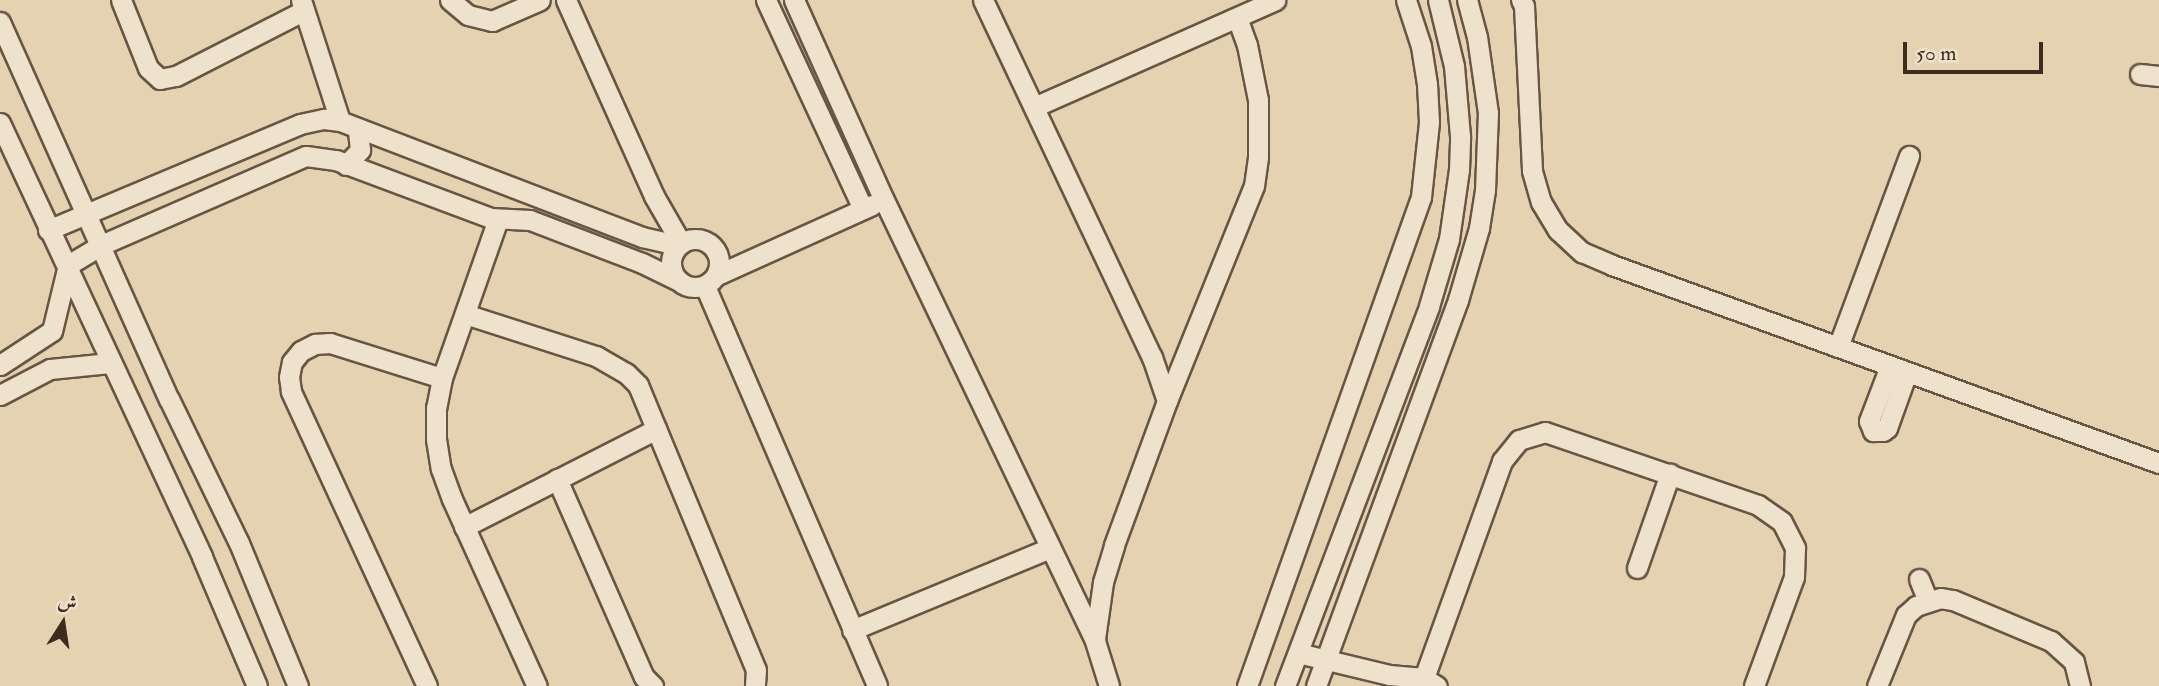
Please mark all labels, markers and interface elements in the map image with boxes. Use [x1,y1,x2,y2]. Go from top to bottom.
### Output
scale bar [1907,28,2047,72]
text: 50 m [1916,40,1957,67]
north arrow [28,588,98,658]
text: ش [56,589,79,616]

